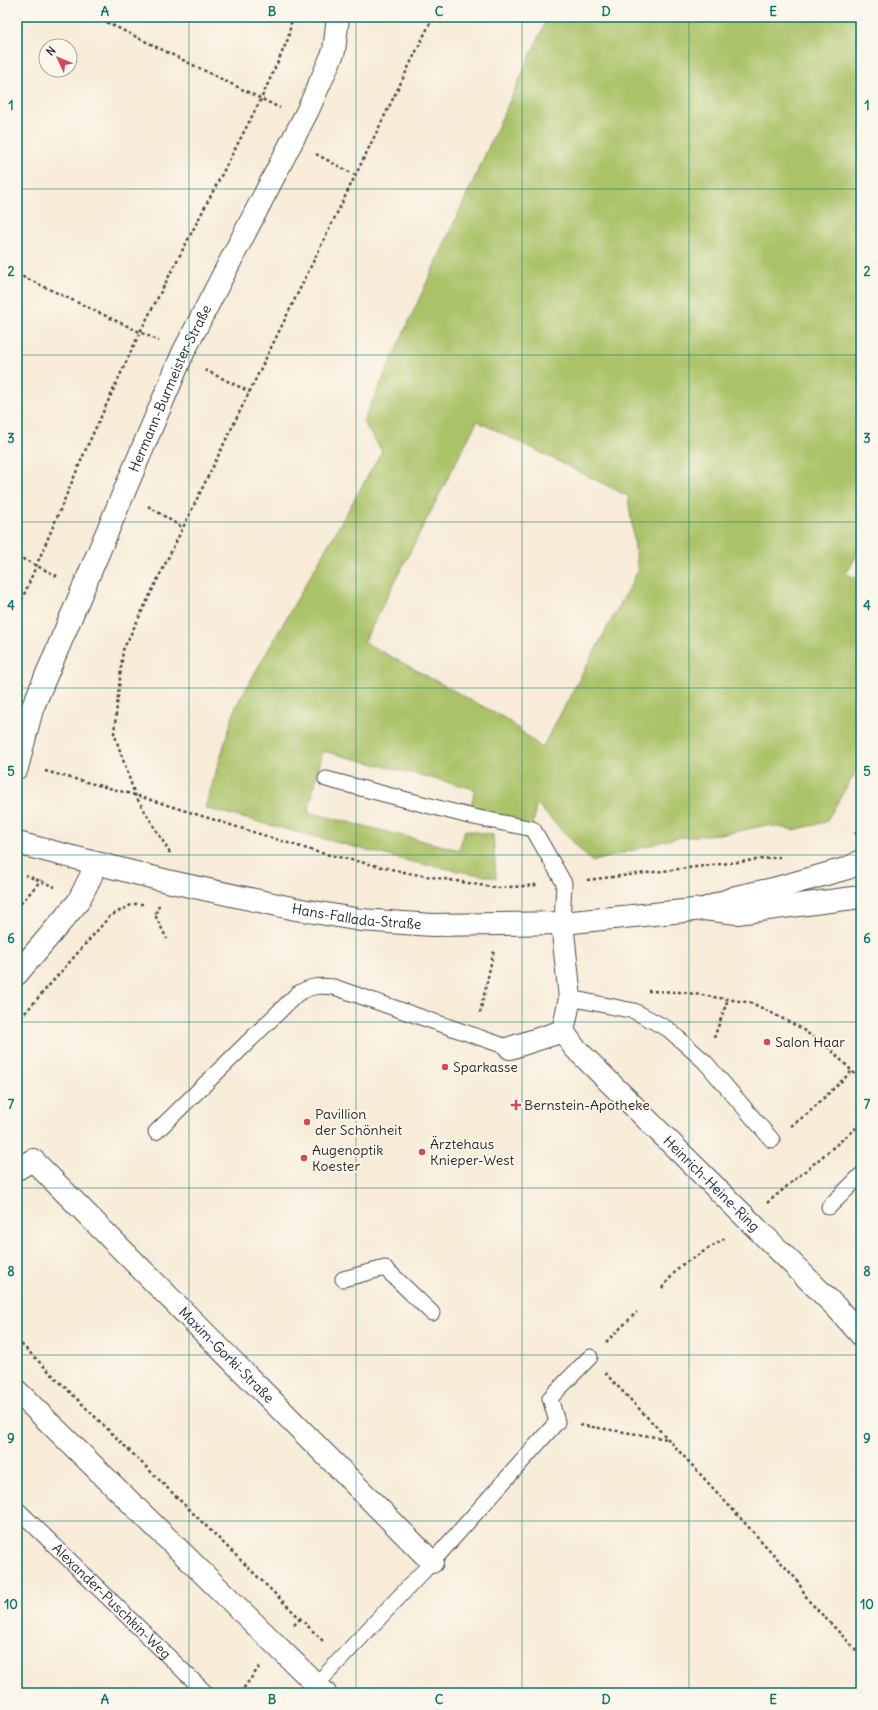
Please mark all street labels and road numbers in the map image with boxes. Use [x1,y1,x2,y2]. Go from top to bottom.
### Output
street label: Hermann-Burmeister-Straße [125,302,215,475]
street label: Hans-Fallada-Straße [291,899,422,933]
street label: Heinrich-Heine-Ring [660,1132,764,1235]
street label: Maxim-Gorki-Straße [175,1303,278,1407]
street label: Alexander-Puschkin-Weg [48,1539,175,1663]

